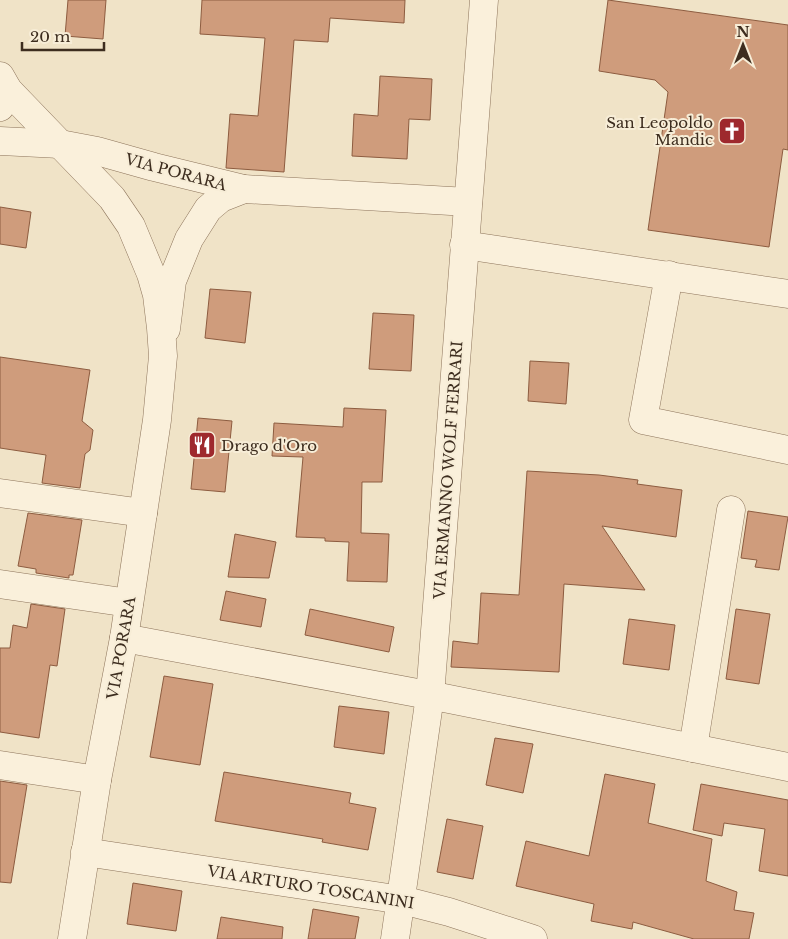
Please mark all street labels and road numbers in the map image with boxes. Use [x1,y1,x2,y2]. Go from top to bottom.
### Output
street label: VIA PORARA [122,149,229,195]
street label: VIA ERMANNO WOLF FERRARI [429,340,467,601]
street label: VIA PORARA [102,595,139,702]
street label: VIA ARTURO TOSCANINI [205,861,416,913]

